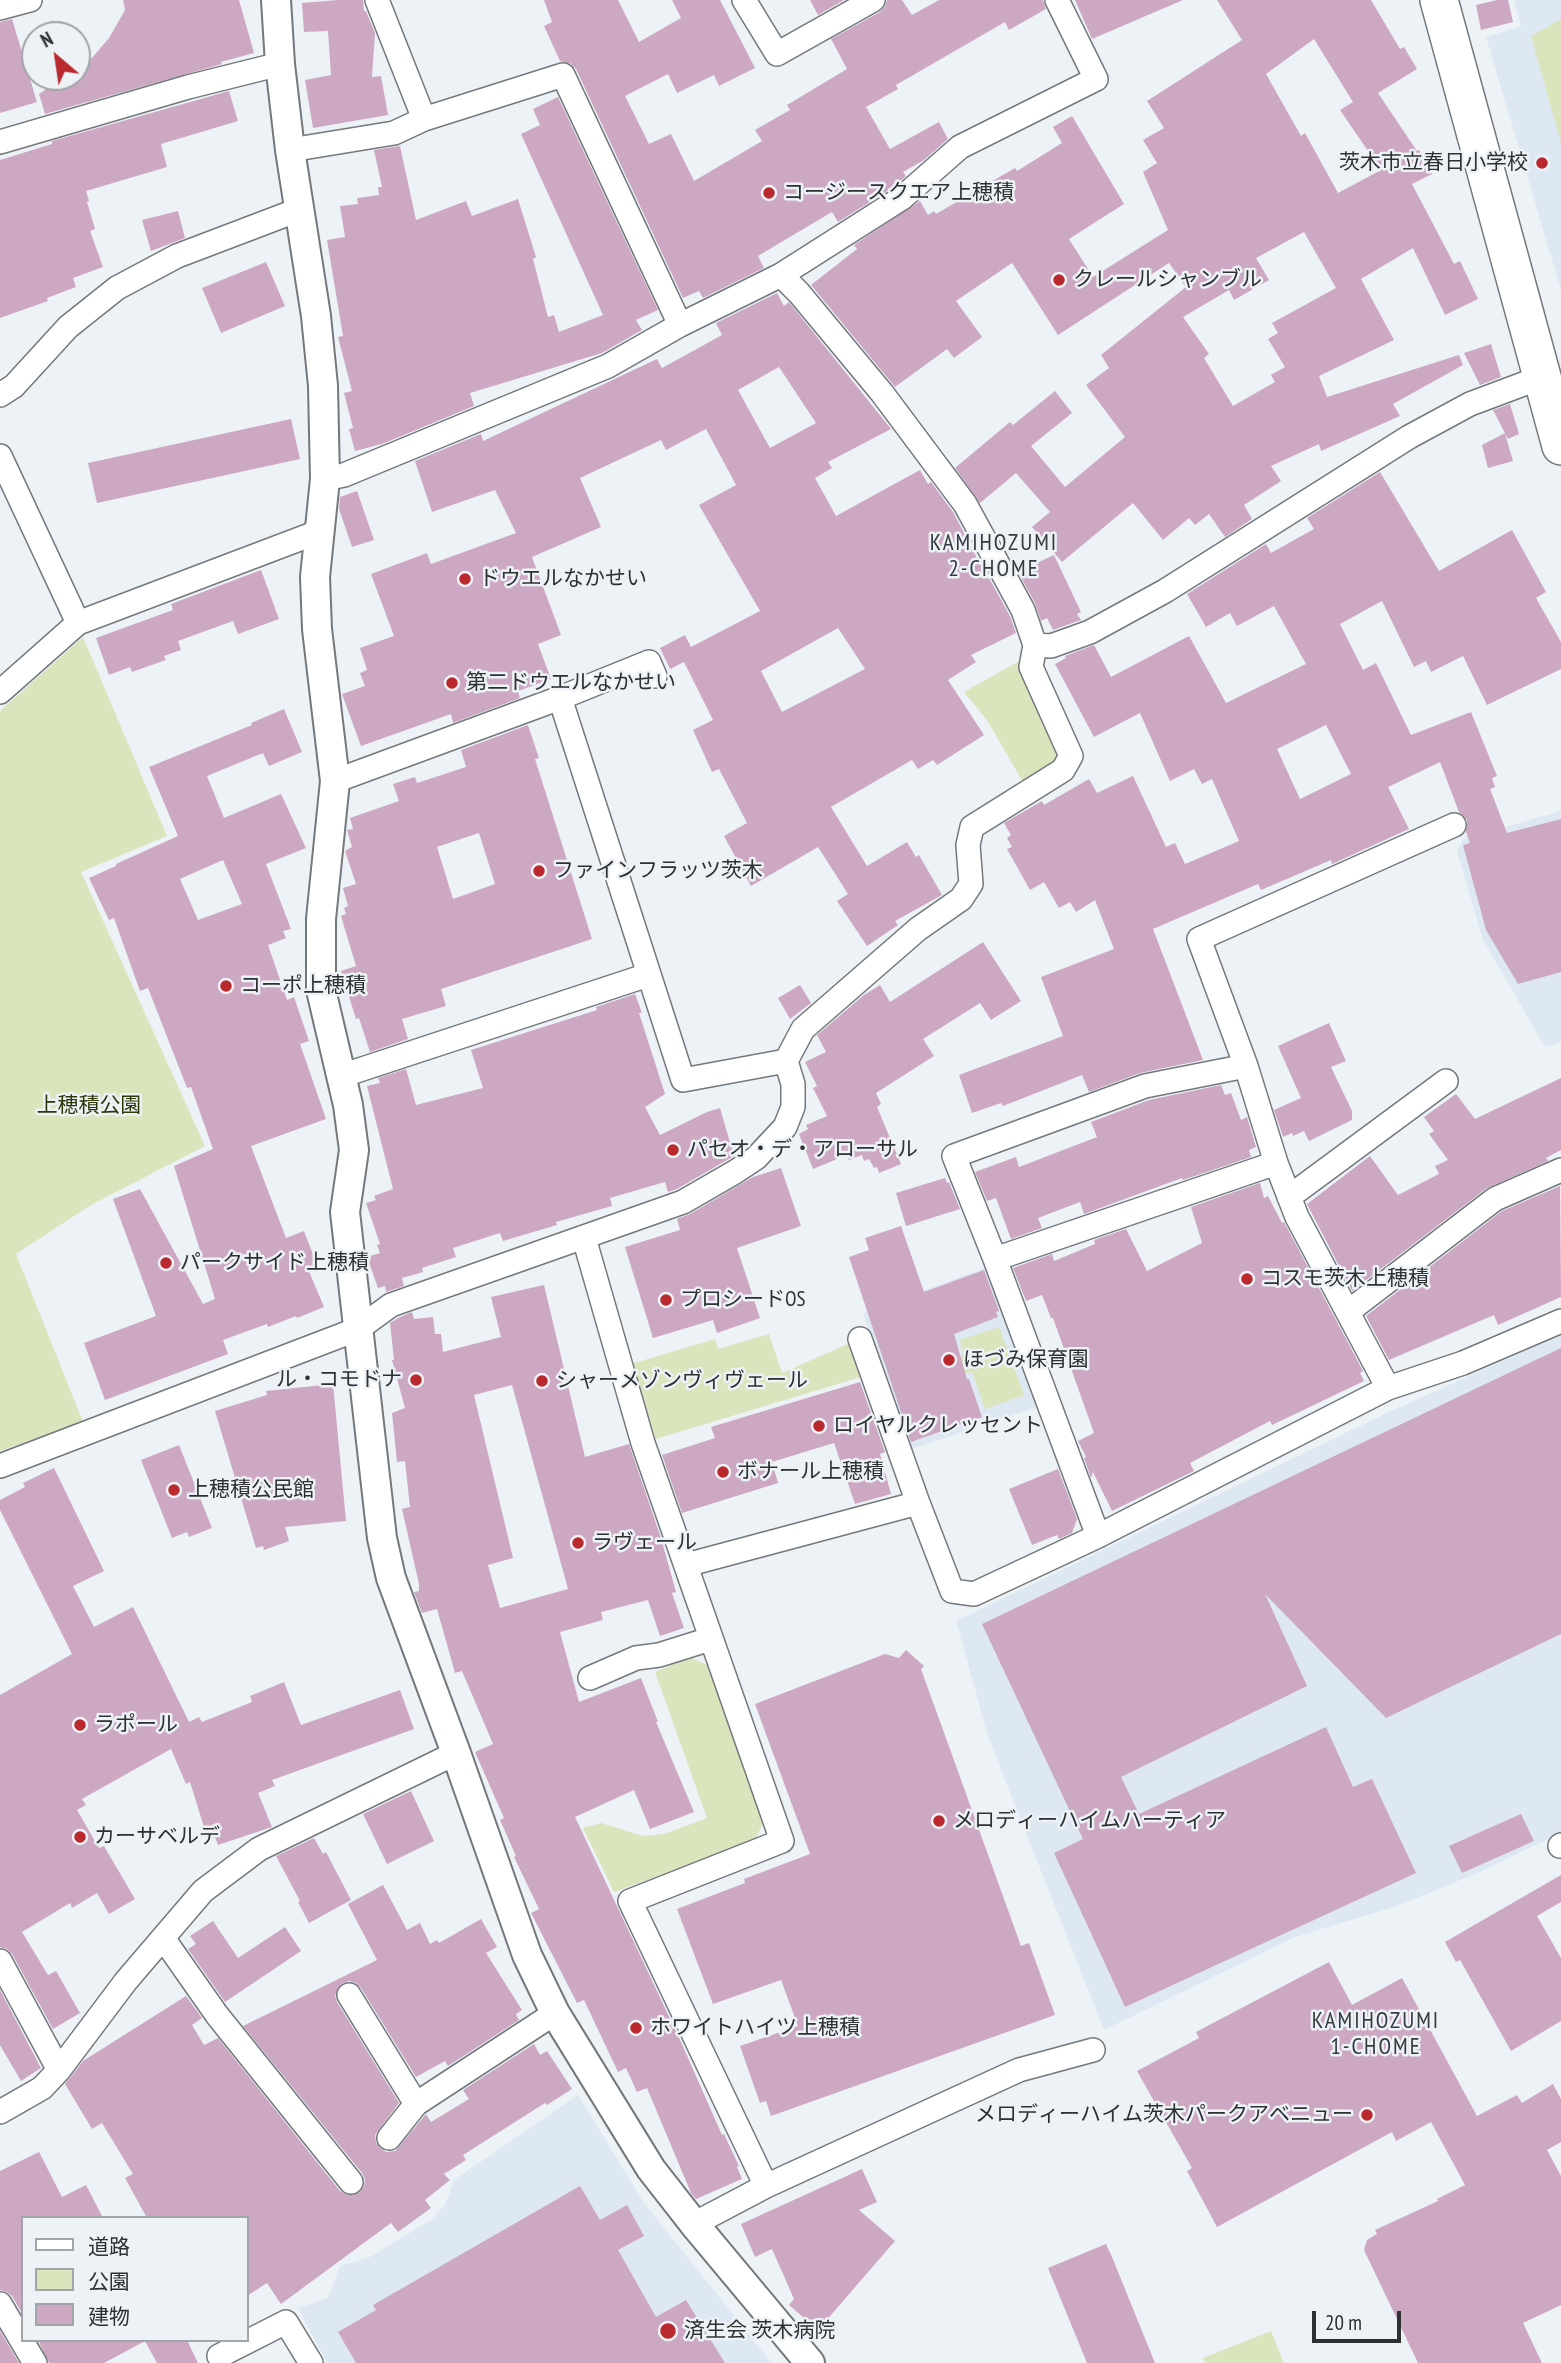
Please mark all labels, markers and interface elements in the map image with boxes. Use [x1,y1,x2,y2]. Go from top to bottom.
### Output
north arrow [21,21,91,91]
text: N [36,26,57,52]
place label: 茨木市立春日小学校 [1339,150,1528,176]
marker: 茨木市立春日小学校 [1534,155,1550,171]
place label: コージースクエア上穂積 [783,180,1014,206]
marker: コージースクエア上穂積 [761,185,777,201]
place label: クレールシャンブル [1073,267,1262,293]
marker: クレールシャンブル [1051,272,1067,288]
district label: KAMIHOZUMI 2-CHOME [931,529,1057,583]
place label: ドウエルなかせい [479,566,647,592]
marker: ドウエルなかせい [457,571,473,587]
place label: 第二ドウエルなかせい [466,670,676,696]
marker: 第二ドウエルなかせい [444,675,460,691]
place label: ファインフラッツ茨木 [553,858,763,884]
marker: ファインフラッツ茨木 [531,863,547,879]
place label: コーポ上穂積 [240,973,366,999]
marker: コーポ上穂積 [218,978,234,994]
park label: 上穂積公園 [37,1093,141,1119]
place label: パセオ・デ・アローサル [687,1137,918,1163]
marker: パセオ・デ・アローサル [665,1142,681,1158]
place label: パークサイド上穂積 [180,1250,369,1276]
marker: パークサイド上穂積 [158,1255,174,1271]
place label: コスモ茨木上穂積 [1261,1266,1429,1292]
marker: コスモ茨木上穂積 [1239,1271,1255,1287]
place label: プロシードOS [680,1287,806,1313]
marker: プロシードOS [658,1292,674,1308]
place label: ほづみ保育園 [963,1347,1089,1373]
marker: ほづみ保育園 [941,1352,957,1368]
place label: ル・コモドナ [276,1367,402,1393]
place label: シャーメゾンヴィヴェール [556,1368,808,1394]
marker: ル・コモドナ [408,1372,424,1388]
marker: シャーメゾンヴィヴェール [534,1373,550,1389]
place label: ロイヤルクレッセント [833,1413,1043,1439]
marker: ロイヤルクレッセント [811,1418,827,1434]
place label: ボナール上穂積 [737,1459,884,1485]
marker: ボナール上穂積 [715,1464,731,1480]
place label: 上穂積公民館 [188,1477,314,1503]
marker: 上穂積公民館 [166,1482,182,1498]
place label: ラヴェール [592,1530,697,1556]
marker: ラヴェール [570,1535,586,1551]
place label: ラポール [94,1712,178,1738]
marker: ラポール [72,1717,88,1733]
place label: メロディーハイムハーティア [953,1808,1226,1834]
marker: メロディーハイムハーティア [931,1813,947,1829]
place label: カーサベルデ [94,1824,220,1850]
marker: カーサベルデ [72,1829,88,1845]
district label: KAMIHOZUMI 1-CHOME [1313,2007,1439,2061]
place label: ホワイトハイツ上穂積 [650,2015,860,2041]
marker: ホワイトハイツ上穂積 [628,2020,644,2036]
place label: メロディーハイム茨木パークアベニュー [975,2102,1353,2128]
marker: メロディーハイム茨木パークアベニュー [1359,2107,1375,2123]
legend [21,2216,248,2342]
text: 道路 [88,2233,130,2260]
text: 公園 [88,2268,130,2295]
scale bar [1316,2296,1405,2340]
text: 建物 [88,2303,130,2330]
text: 20 m [1325,2309,1362,2336]
place label: 済生会 茨木病院 [684,2318,835,2344]
marker: 済生会 茨木病院 [658,2321,678,2341]

